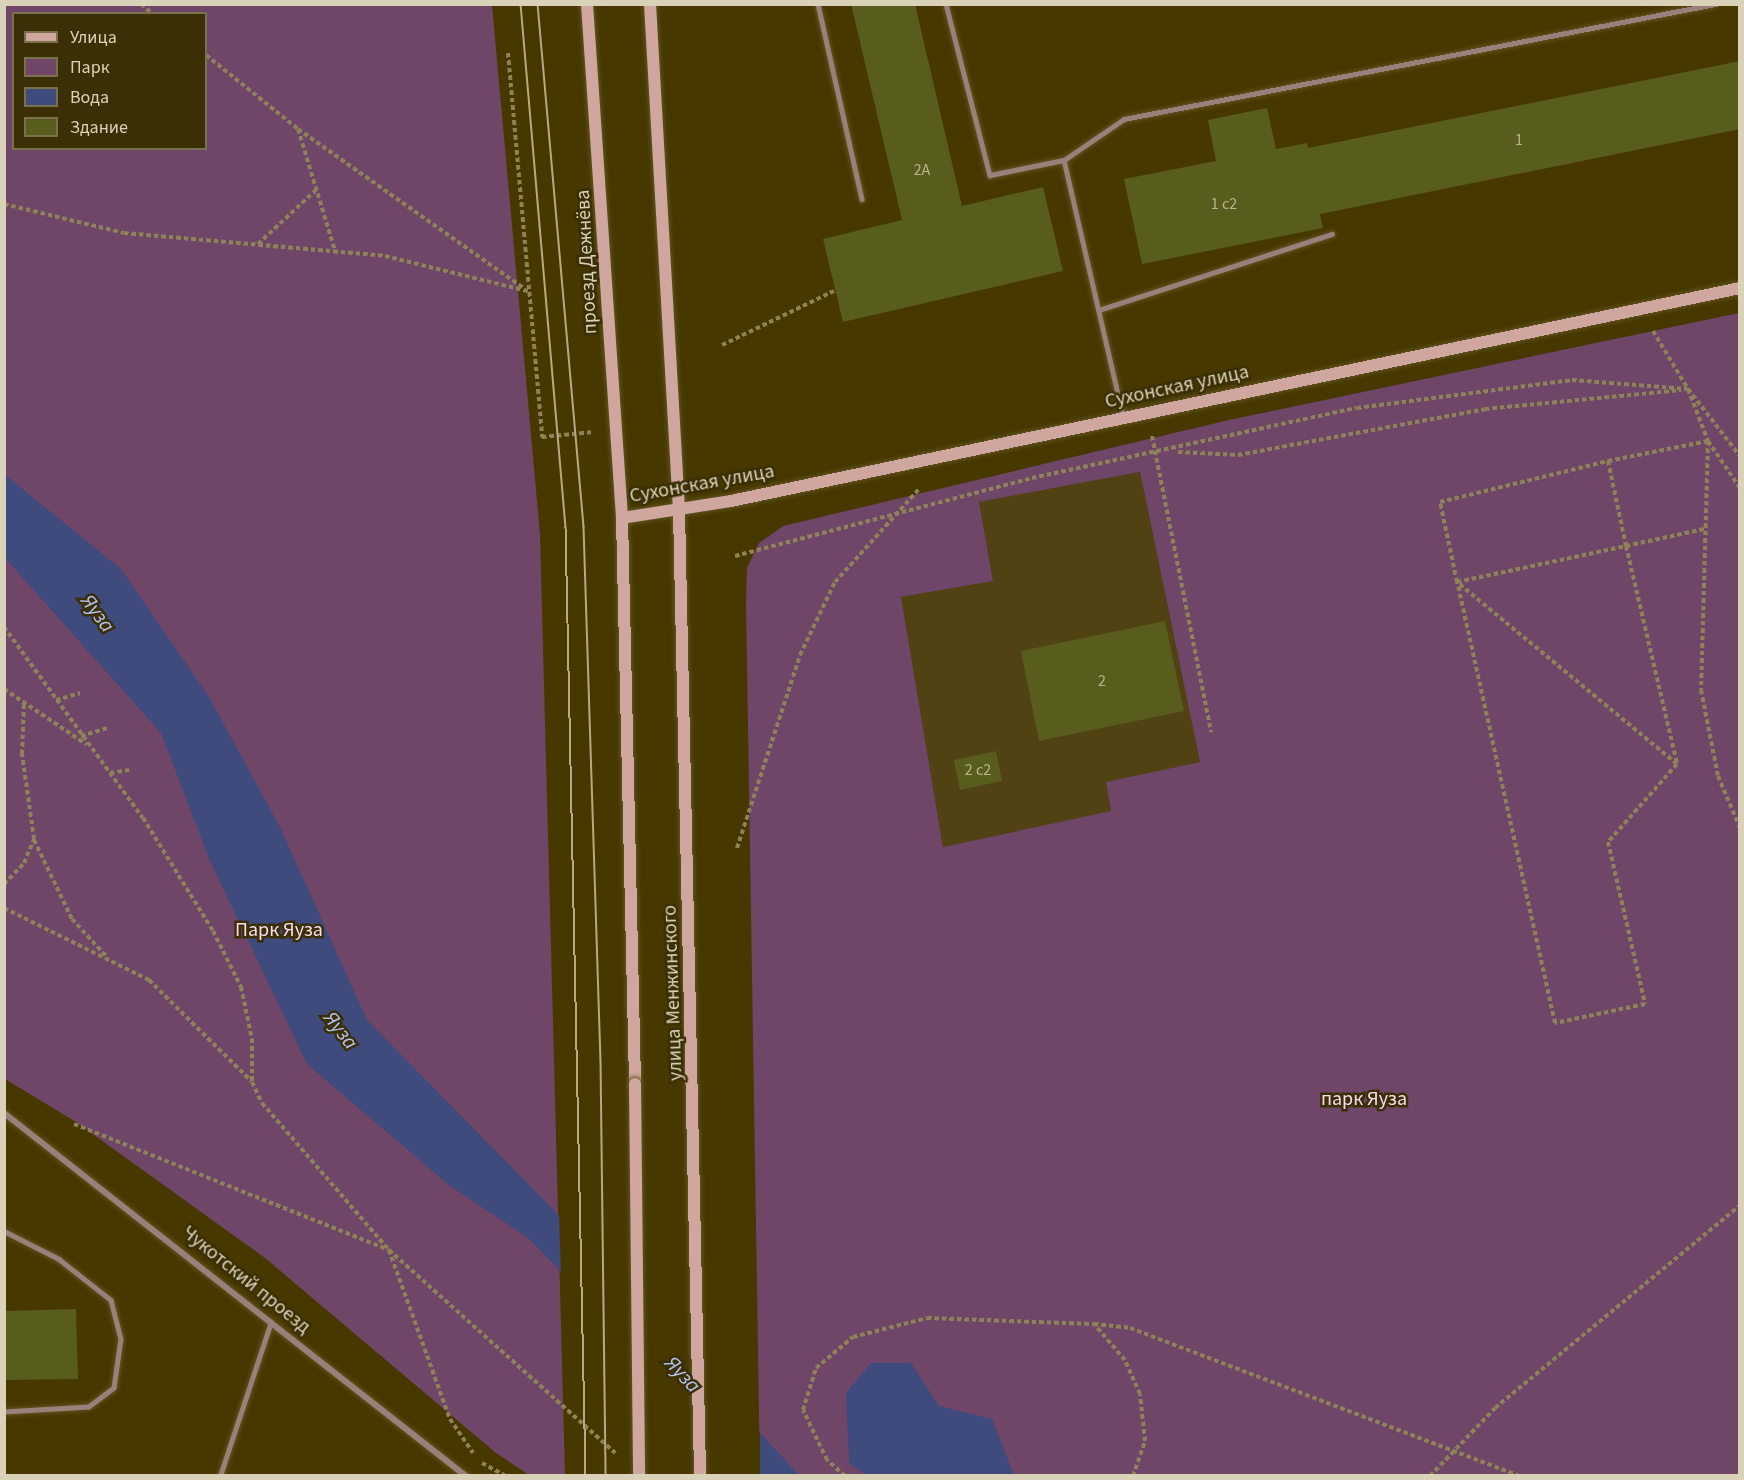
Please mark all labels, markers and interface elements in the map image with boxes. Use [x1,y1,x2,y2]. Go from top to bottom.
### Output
legend [12,12,207,150]
text: Улица [70,25,117,50]
text: Парк [70,55,110,80]
text: Вода [70,85,109,110]
text: Здание [70,115,128,140]
house number: 1 [1515,130,1523,150]
house number: 2А [914,160,930,180]
street label: проезд Дежнёва [571,189,603,335]
house number: 1 с2 [1211,194,1237,214]
street label: Сухонская улица [1103,360,1251,414]
street label: Сухонская улица [628,459,776,509]
water label: Яуза [76,589,120,637]
house number: 2 [1098,671,1106,691]
house number: 2 с2 [965,760,991,780]
street label: улица Менжинского [658,905,688,1081]
park label: Парк Яуза [235,918,323,942]
water label: Яуза [318,1006,364,1054]
park label: парк Яуза [1321,1087,1407,1111]
street label: Чукотский проезд [177,1221,315,1339]
water label: Яуза [660,1350,706,1398]

